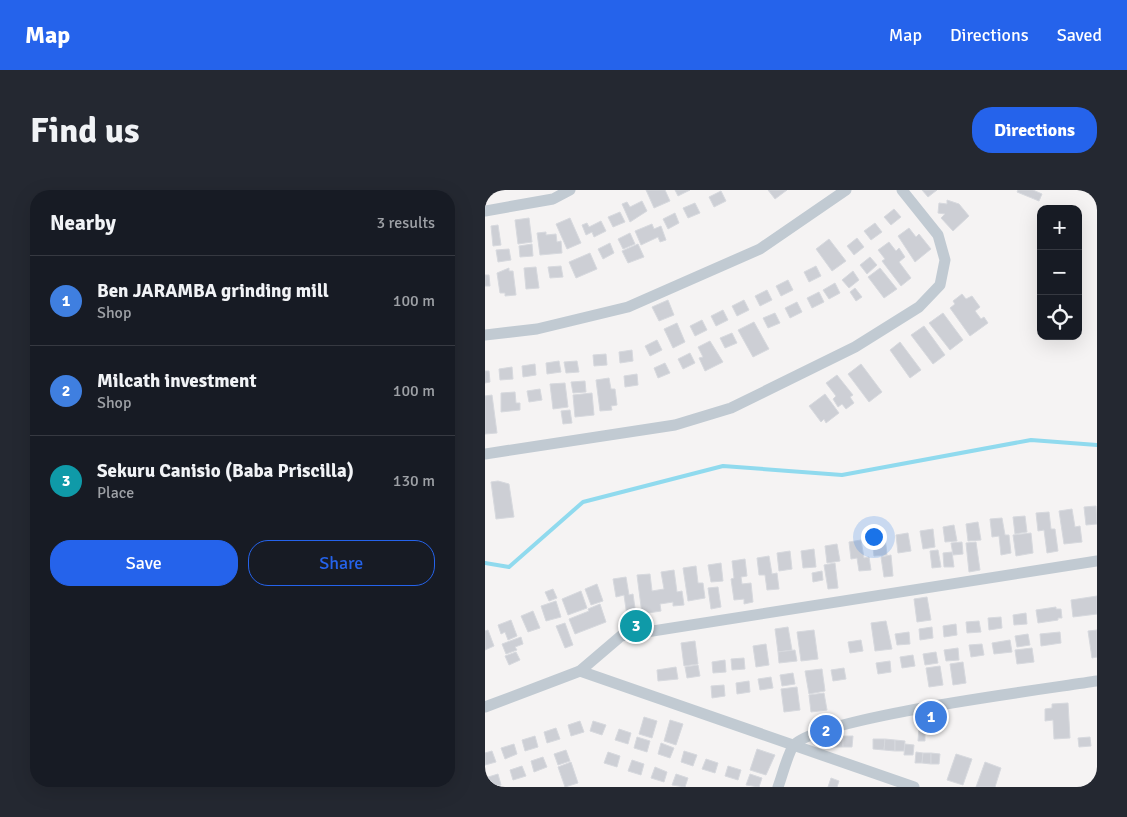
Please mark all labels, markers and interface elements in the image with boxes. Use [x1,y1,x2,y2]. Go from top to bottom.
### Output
text: Map [25,20,70,50]
text: Map [889,24,922,46]
text: Directions [950,24,1029,46]
text: Saved [1057,24,1102,46]
button: Directions [972,107,1097,153]
text: Find us [30,109,140,152]
map controls [1037,205,1082,340]
button: + [1037,205,1082,250]
text: Nearby [50,210,116,236]
text: 3 results [376,213,435,233]
button: − [1037,250,1082,295]
text: Ben JARAMBA grinding mill [97,279,329,303]
text: 1 [62,291,70,311]
text: 100 m [393,291,435,311]
button: locate [1037,295,1082,340]
text: Shop [97,303,131,323]
text: Milcath investment [97,369,257,393]
text: 2 [62,381,70,401]
text: 100 m [393,381,435,401]
text: Shop [97,393,131,413]
text: Sekuru Canisio (Baba Priscilla) [97,459,354,483]
text: 3 [62,471,70,491]
text: 130 m [393,471,435,491]
text: Place [97,483,134,503]
your location [861,524,887,550]
button: Save [50,540,238,586]
button: Share [248,540,435,586]
pin: 3 [620,607,652,645]
pin: 1 [915,698,947,736]
pin: 2 [810,712,842,750]

